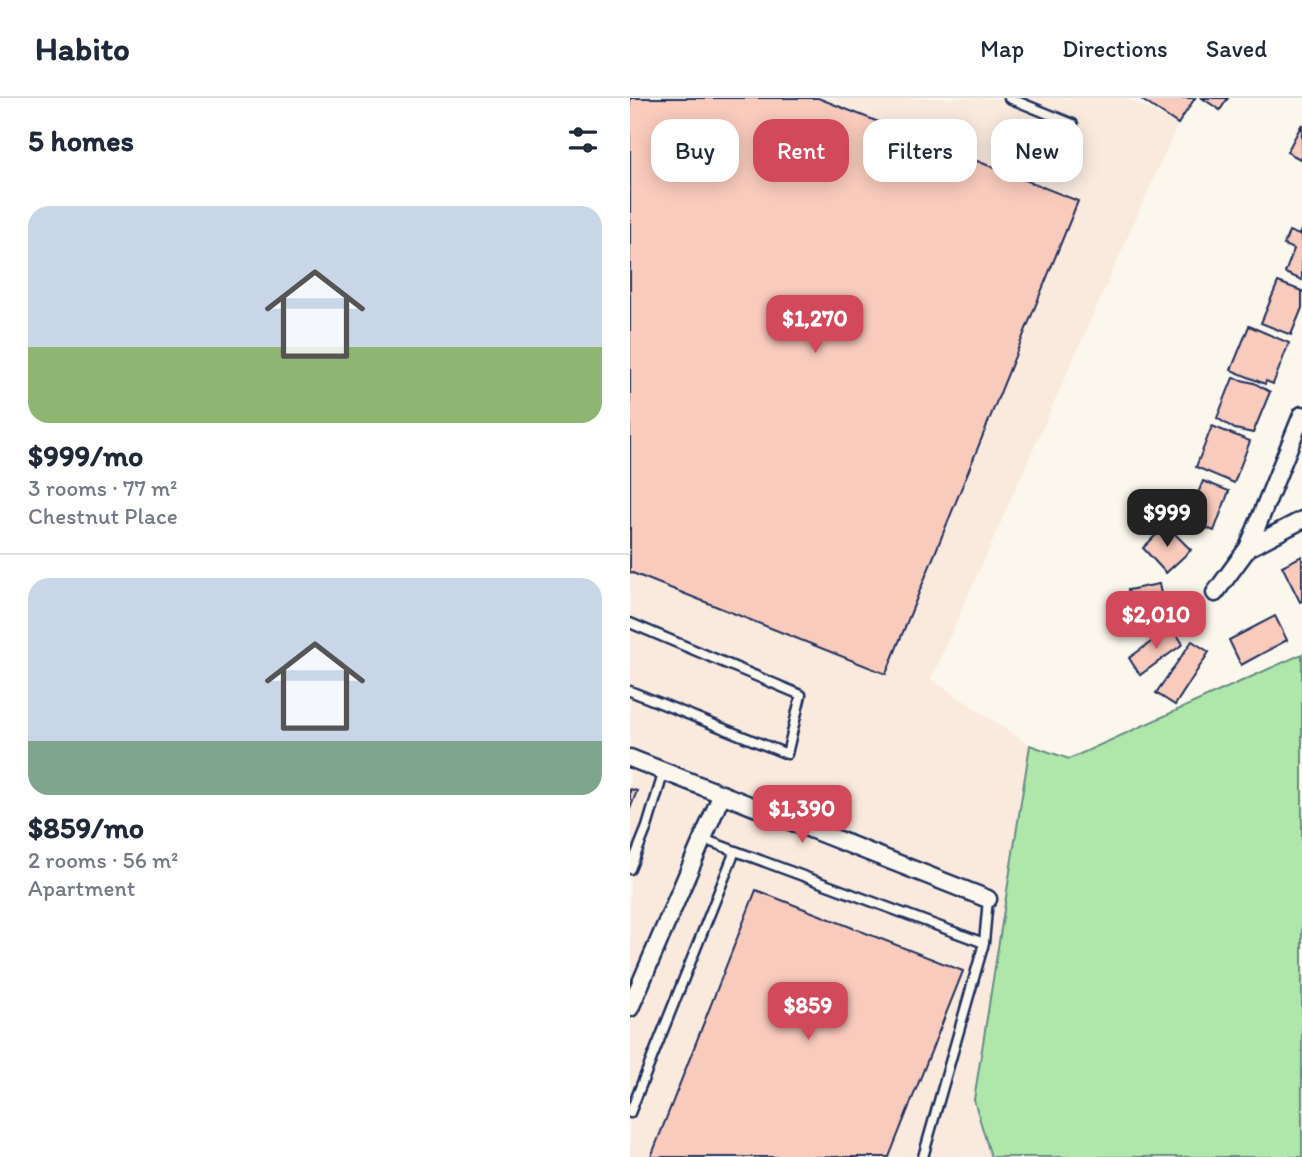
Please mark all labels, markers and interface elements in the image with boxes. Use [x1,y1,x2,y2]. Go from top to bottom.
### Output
text: Habito [35,29,130,68]
text: Map [980,34,1024,63]
text: Directions [1062,34,1168,63]
text: Saved [1206,34,1267,63]
chip: Buy [651,119,739,182]
chip: Rent [753,119,849,182]
chip: Filters [863,119,977,182]
chip: New [991,119,1083,182]
icon: filters [564,121,602,159]
text: 5 homes [28,122,134,159]
icon: home [252,251,378,377]
pin: $1,270 [758,296,872,355]
text: $1,270 [782,304,848,332]
text: $999/mo [28,437,143,474]
text: 3 rooms · 77 m² [28,474,178,502]
pin: $999 [1126,490,1208,549]
text: $999 [1143,498,1191,526]
text: Chestnut Place [28,502,178,530]
pin: $2,010 [1099,592,1213,651]
text: $2,010 [1122,600,1190,628]
icon: home [252,623,378,749]
pin: $1,390 [745,786,859,845]
text: $1,390 [769,794,835,822]
text: $859/mo [28,809,144,846]
text: 2 rooms · 56 m² [28,846,179,874]
text: Apartment [28,874,135,902]
pin: $859 [767,982,849,1042]
text: $859 [784,991,832,1019]

